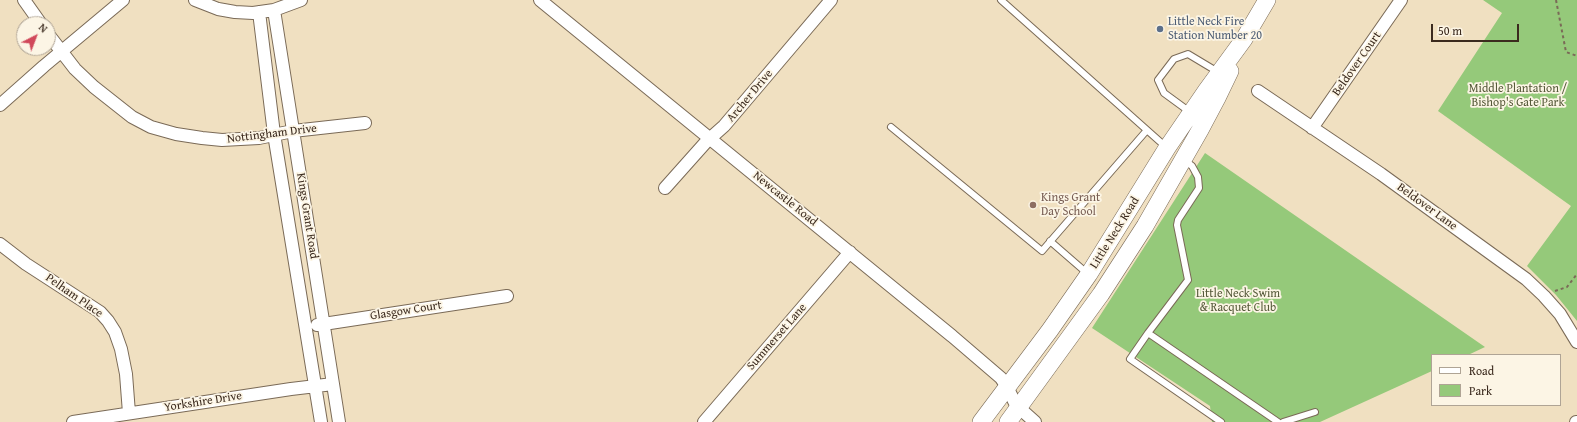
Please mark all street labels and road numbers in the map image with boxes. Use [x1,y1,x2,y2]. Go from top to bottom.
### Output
street label: Beldover Court [1330,29,1384,99]
street label: Archer Drive [724,67,776,125]
street label: Nottingham Drive [226,121,318,147]
street label: Newcastle Road [750,169,820,229]
street label: Kings Grant Road [293,172,321,260]
street label: Beldover Lane [1394,180,1460,234]
street label: Little Neck Road [1087,195,1143,271]
street label: Pelham Place [43,271,105,321]
street label: Glasgow Court [369,298,443,324]
street label: Summerset Lane [744,301,810,373]
street label: Yorkshire Drive [163,389,243,415]

